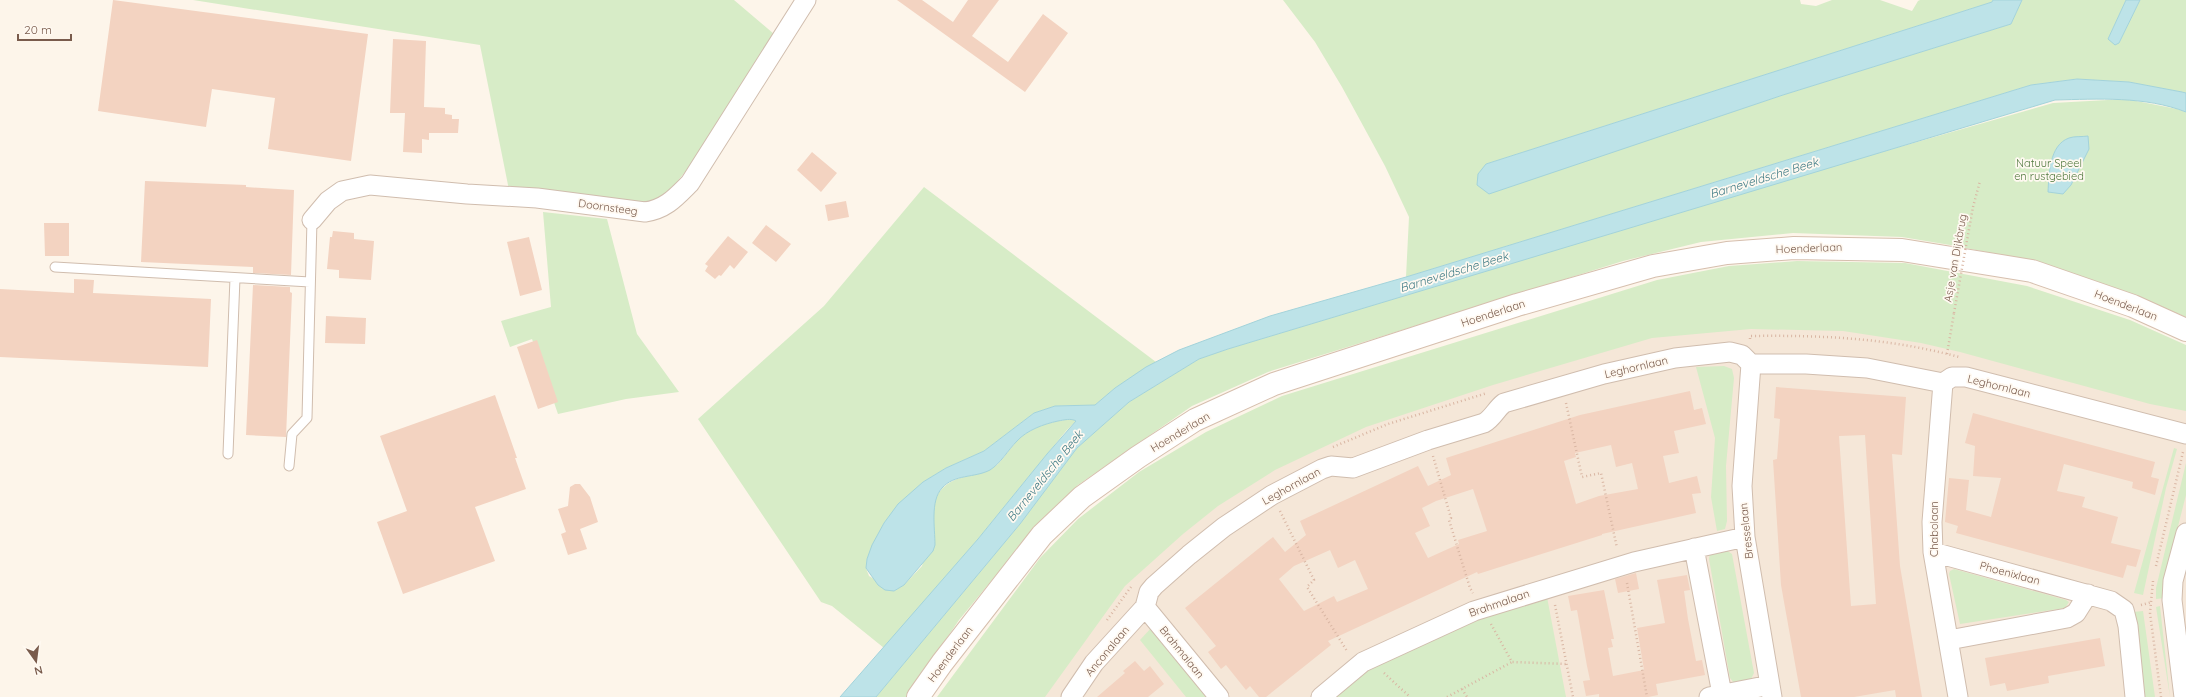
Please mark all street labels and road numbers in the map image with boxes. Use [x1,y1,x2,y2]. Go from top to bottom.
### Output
street label: Doornsteeg [577,196,639,218]
street label: Asje van Dijkbrug [1940,213,1970,303]
street label: Hoenderlaan [1775,240,1843,256]
street label: Hoenderlaan [2092,287,2160,323]
street label: Hoenderlaan [1459,296,1527,330]
street label: Leghornlaan [1603,353,1669,381]
street label: Leghornlaan [1966,371,2032,401]
street label: Hoenderlaan [1148,409,1212,455]
street label: Leghornlaan [1259,464,1323,508]
street label: Chabolaan [1927,501,1941,557]
street label: Bresselaan [1736,502,1756,560]
street label: Phoenixlaan [1978,558,2042,588]
street label: Brahmalaan [1467,586,1531,620]
street label: Hoenderlaan [924,623,976,685]
street label: Anconalaan [1082,623,1132,679]
street label: Brahmalaan [1157,623,1207,681]

